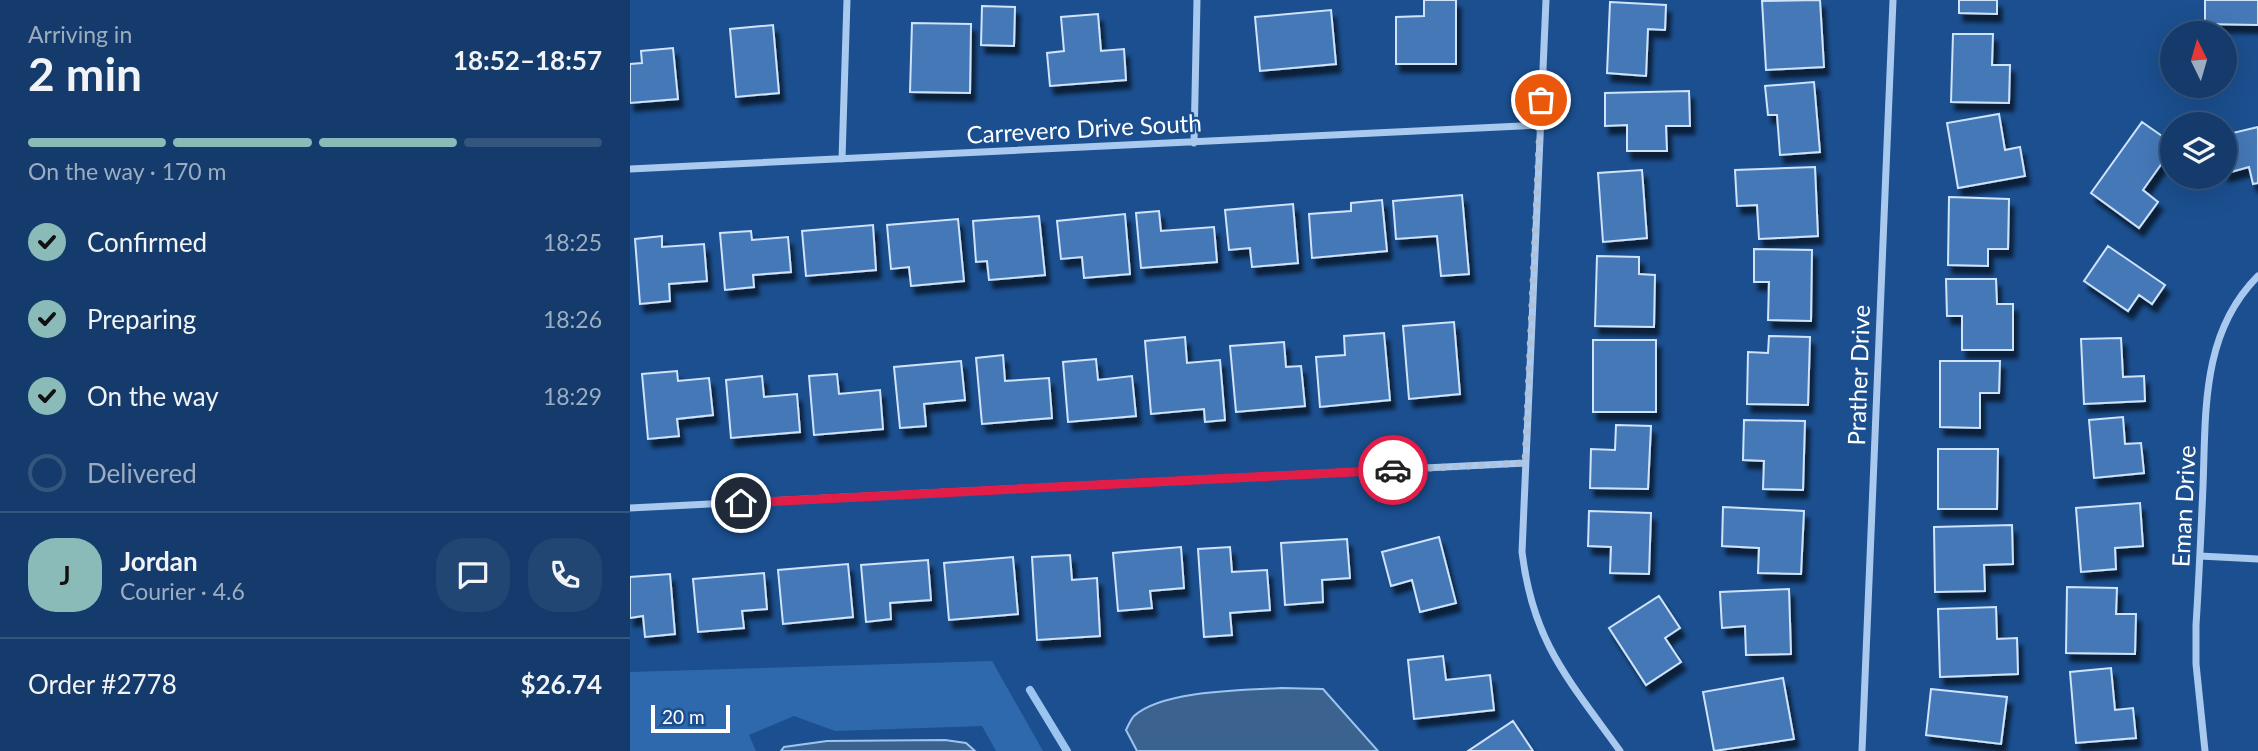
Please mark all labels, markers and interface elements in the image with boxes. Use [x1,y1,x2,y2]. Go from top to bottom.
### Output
text: Arriving in [28,20,132,48]
north arrow [2160,21,2236,98]
map controls [2160,21,2237,189]
text: 18:52–18:57 [453,44,602,76]
text: 2 min [28,46,142,101]
pin [1511,70,1571,130]
icon: bag [1522,81,1560,119]
street label: Carrevero Drive South [966,107,1202,149]
button: layers [2160,112,2237,189]
text: On the way · 170 m [28,157,227,185]
icon: check [28,223,66,261]
text: Confirmed [87,226,207,258]
text: 18:25 [543,228,602,256]
icon: check [28,300,66,338]
text: Preparing [87,303,196,335]
street label: Prather Drive [1841,304,1875,446]
text: 18:26 [543,305,602,333]
icon: check [28,377,66,415]
text: On the way [87,380,219,412]
text: 18:29 [543,382,602,410]
courier [1358,435,1428,505]
street label: Eman Drive [2165,444,2201,568]
icon: car [1374,451,1412,489]
text: Delivered [87,457,197,489]
pin [711,473,771,533]
icon: home [722,484,760,522]
button: chat [436,538,510,612]
button: phone [528,538,602,612]
text: Jordan [120,545,198,577]
text: J [59,559,71,591]
text: Courier · 4.6 [120,577,245,605]
text: Order #2778 [28,668,177,700]
text: $26.74 [520,668,602,700]
scale bar [651,702,730,734]
text: 20 m [662,705,705,728]

